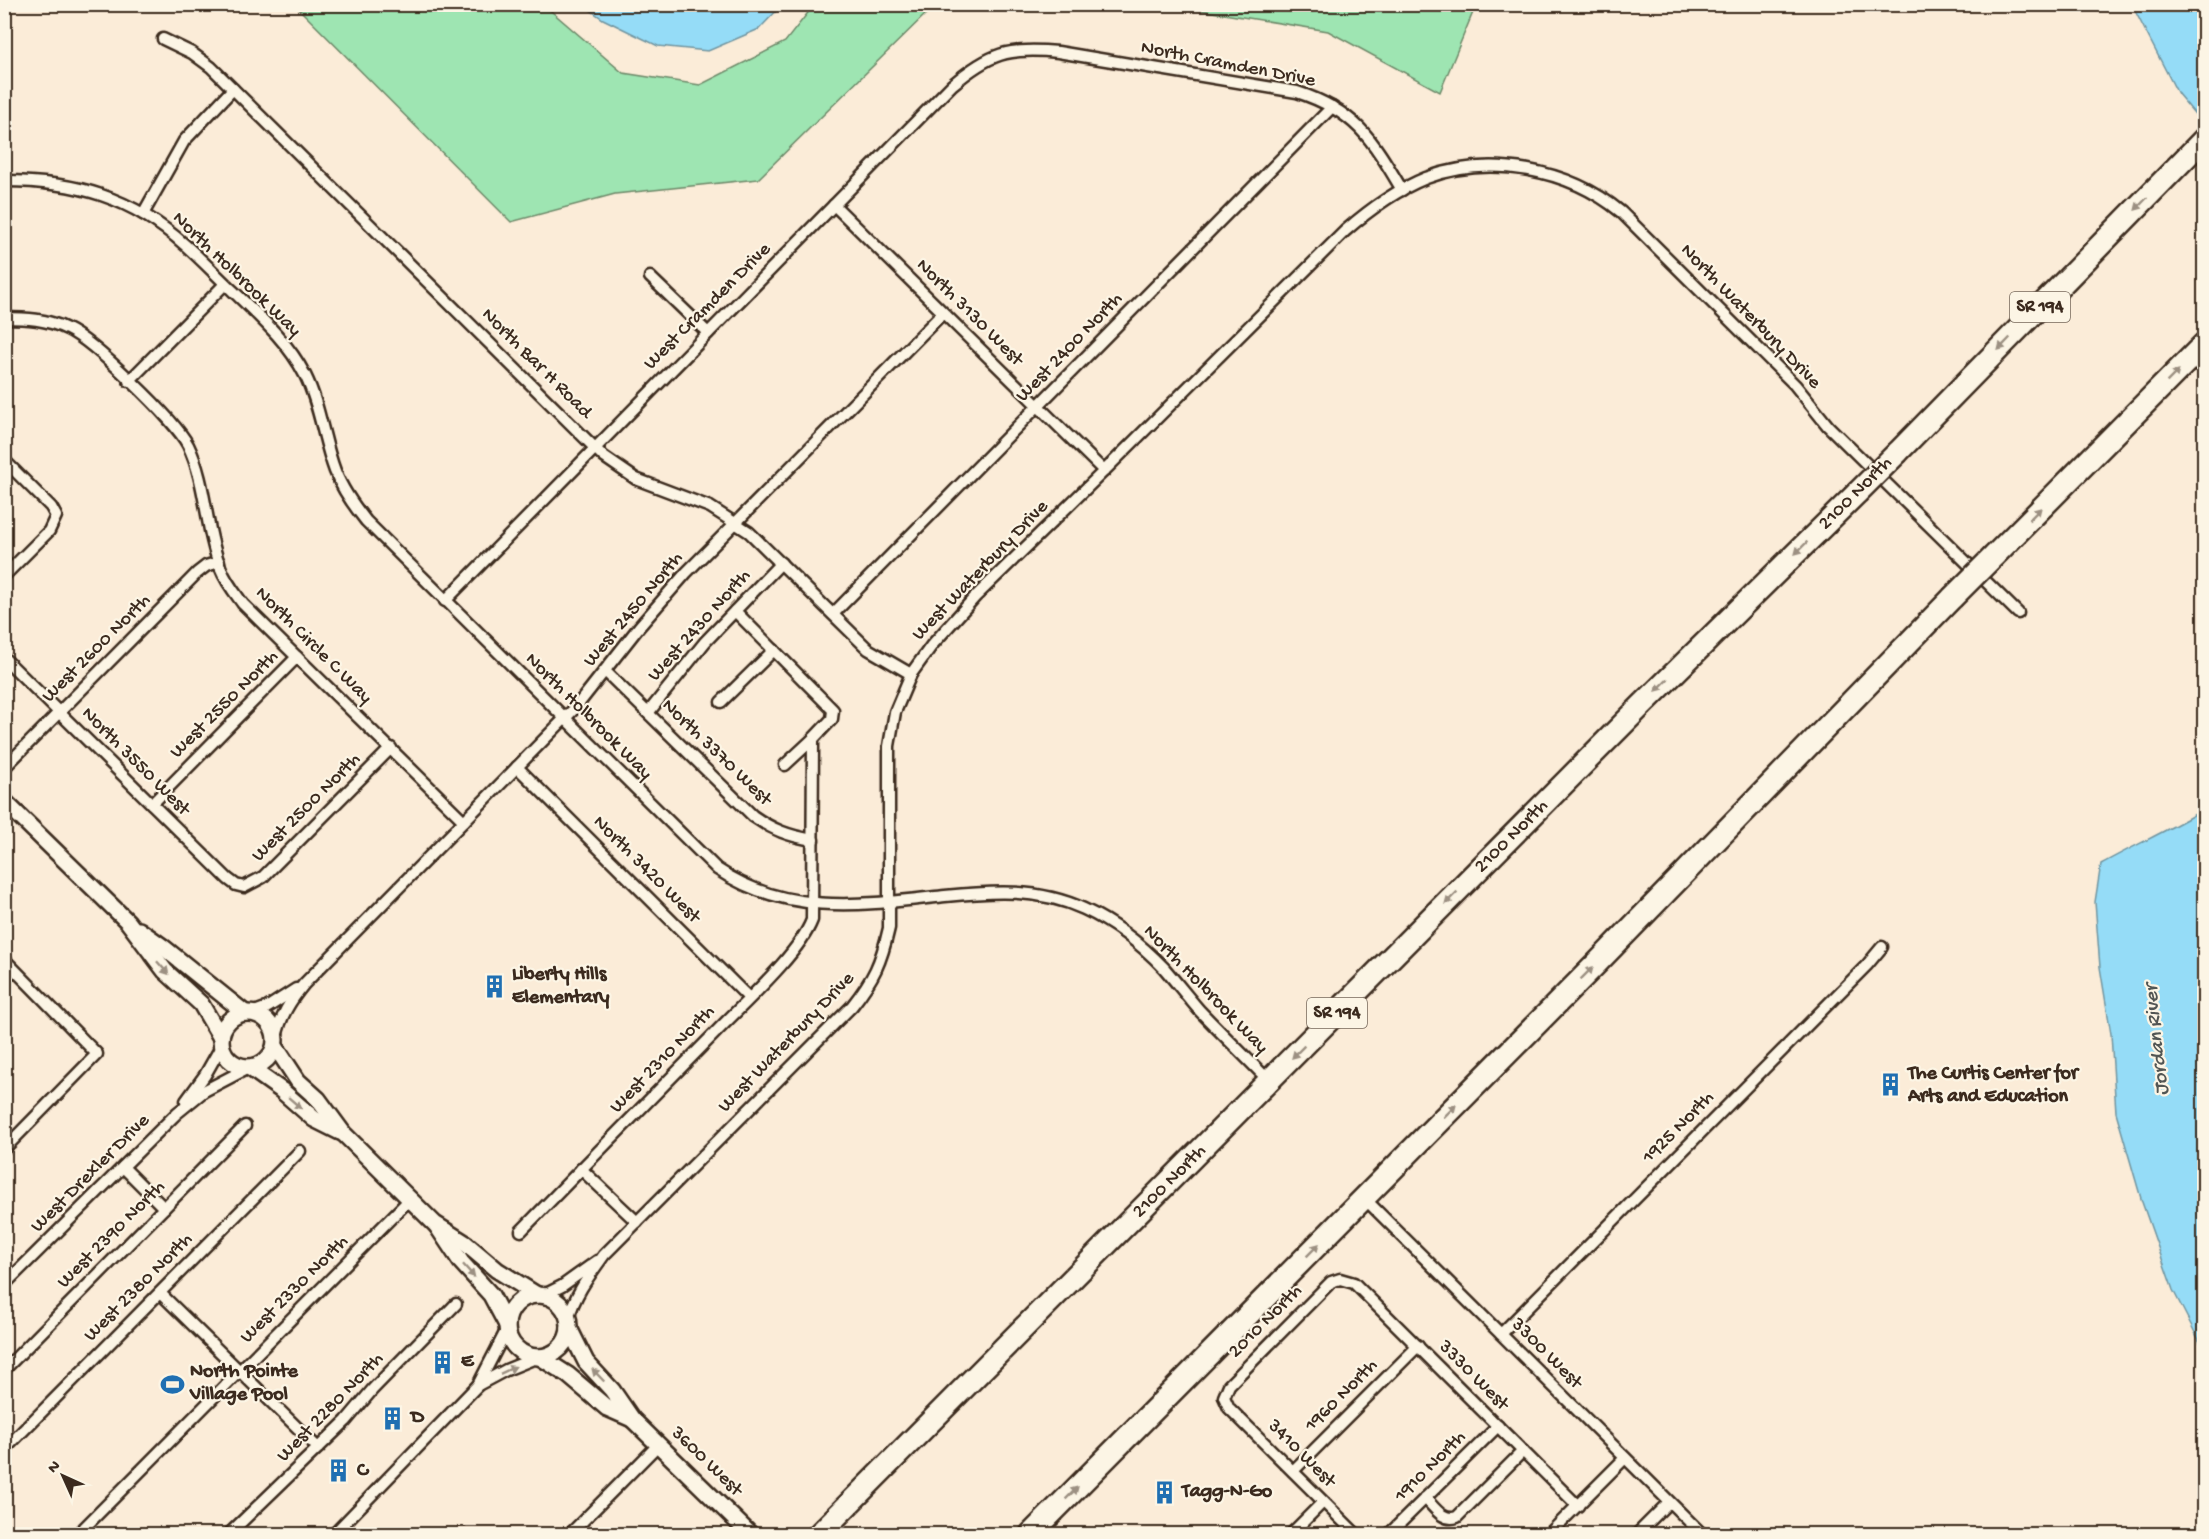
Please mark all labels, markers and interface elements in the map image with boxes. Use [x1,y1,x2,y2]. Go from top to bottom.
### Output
street label: North Cramden Drive [1139,37,1318,93]
one-way arrow [2134,197,2148,211]
street label: North Holbrook Way [167,208,305,343]
street label: West Cramden Drive [640,238,777,375]
street label: North Waterbury Drive [1675,240,1826,395]
street label: North 3130 West [911,255,1029,373]
street label: West 2400 North [1012,288,1128,408]
road number: SR 194 [2010,292,2070,322]
street label: North Bar H Road [476,304,598,426]
one-way arrow [1998,336,2012,350]
one-way arrow [2165,370,2179,384]
street label: 2100 North [1814,452,1898,536]
street label: West Waterbury Drive [908,495,1054,646]
one-way arrow [2028,507,2042,522]
one-way arrow [1794,541,1808,555]
street label: West 2450 North [579,548,689,672]
street label: West 2430 North [644,565,756,687]
street label: North Circle C Way [250,583,376,709]
street label: West 2600 North [38,590,156,708]
street label: West 2550 North [166,646,284,764]
street label: North Holbrook Way [520,649,656,785]
one-way arrow [1655,678,1669,692]
street label: North 3370 West [656,695,777,813]
street label: North 3550 West [76,703,196,823]
street label: West 2500 North [248,749,366,867]
street label: 2100 North [1470,795,1554,879]
street label: North 3420 West [587,811,706,930]
one-way arrow [1444,891,1458,905]
street label: North Holbrook Way [1138,921,1273,1059]
one-way arrow [156,960,169,975]
place label: Liberty Hills Elementary [512,964,610,1010]
one-way arrow [1580,966,1594,980]
street label: West Waterbury Drive [714,967,860,1118]
building icon: Liberty Hills Elementary [481,973,507,999]
water label: Jordan River [2139,979,2176,1097]
road number: SR 194 [1307,998,1367,1028]
street label: West 2310 North [606,1001,721,1119]
one-way arrow [1292,1044,1306,1058]
place label: The Curtis Center for Arts and Education [1906,1063,2080,1109]
building icon: The Curtis Center for Arts and Education [1877,1072,1903,1098]
street label: 1925 North [1637,1087,1720,1170]
one-way arrow [287,1096,302,1109]
one-way arrow [1443,1105,1457,1119]
street label: West Drexler Drive [27,1109,156,1238]
street label: 2100 North [1128,1140,1212,1224]
street label: West 2390 North [53,1176,171,1294]
street label: West 2380 North [80,1229,198,1347]
street label: West 2330 North [236,1231,354,1349]
one-way arrow [1306,1242,1320,1257]
one-way arrow [462,1263,475,1278]
street label: 2010 North [1224,1280,1308,1364]
street label: 3300 West [1505,1313,1588,1396]
street label: 3330 West [1432,1335,1514,1417]
street label: West 2280 North [273,1348,389,1468]
building icon: E [430,1349,456,1375]
place label: E [461,1351,475,1374]
street label: 1960 North [1300,1355,1383,1438]
place label: North Pointe Village Pool [189,1361,299,1407]
one-way arrow [499,1365,516,1374]
one-way arrow [591,1369,605,1383]
sports icon: North Pointe Village Pool [159,1371,185,1397]
building icon: D [380,1405,406,1431]
place label: D [409,1407,425,1430]
street label: 3410 West [1261,1414,1341,1494]
street label: 3600 West [665,1421,748,1503]
street label: 1910 North [1390,1426,1472,1508]
north arrow [33,1446,93,1506]
text: N [44,1457,66,1478]
building icon: C [326,1458,352,1484]
place label: C [356,1460,370,1483]
building icon: Tagg-N-Go [1151,1479,1177,1505]
place label: Tagg-N-Go [1180,1481,1273,1504]
one-way arrow [1065,1486,1079,1500]

